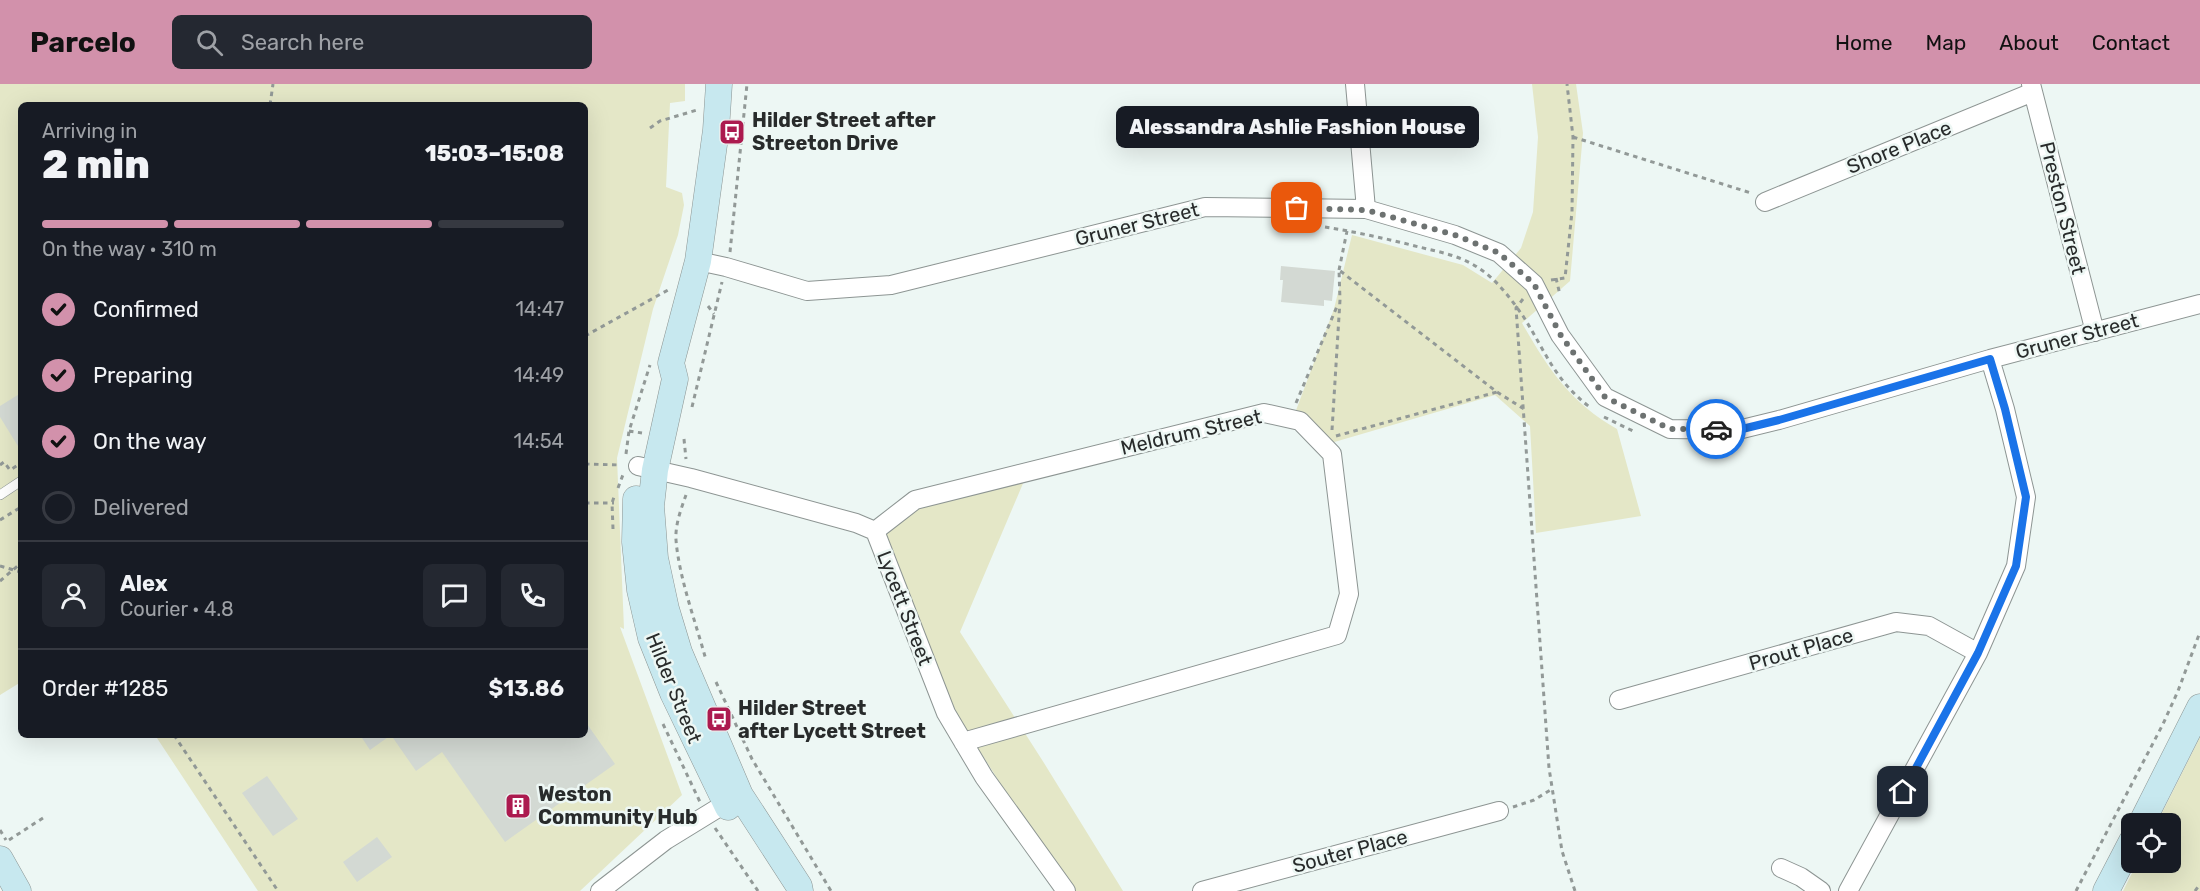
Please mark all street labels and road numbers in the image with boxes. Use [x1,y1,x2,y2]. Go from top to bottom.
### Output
street label: Shore Place [1843,115,1955,179]
street label: Preston Street [2035,139,2091,277]
street label: Gruner Street [1073,197,1201,251]
street label: Gruner Street [2013,308,2141,364]
street label: Meldrum Street [1118,404,1264,460]
street label: Lycett Street [872,547,938,669]
street label: Prout Place [1746,623,1856,675]
street label: Hilder Street [641,629,707,747]
street label: Souter Place [1290,824,1410,878]

